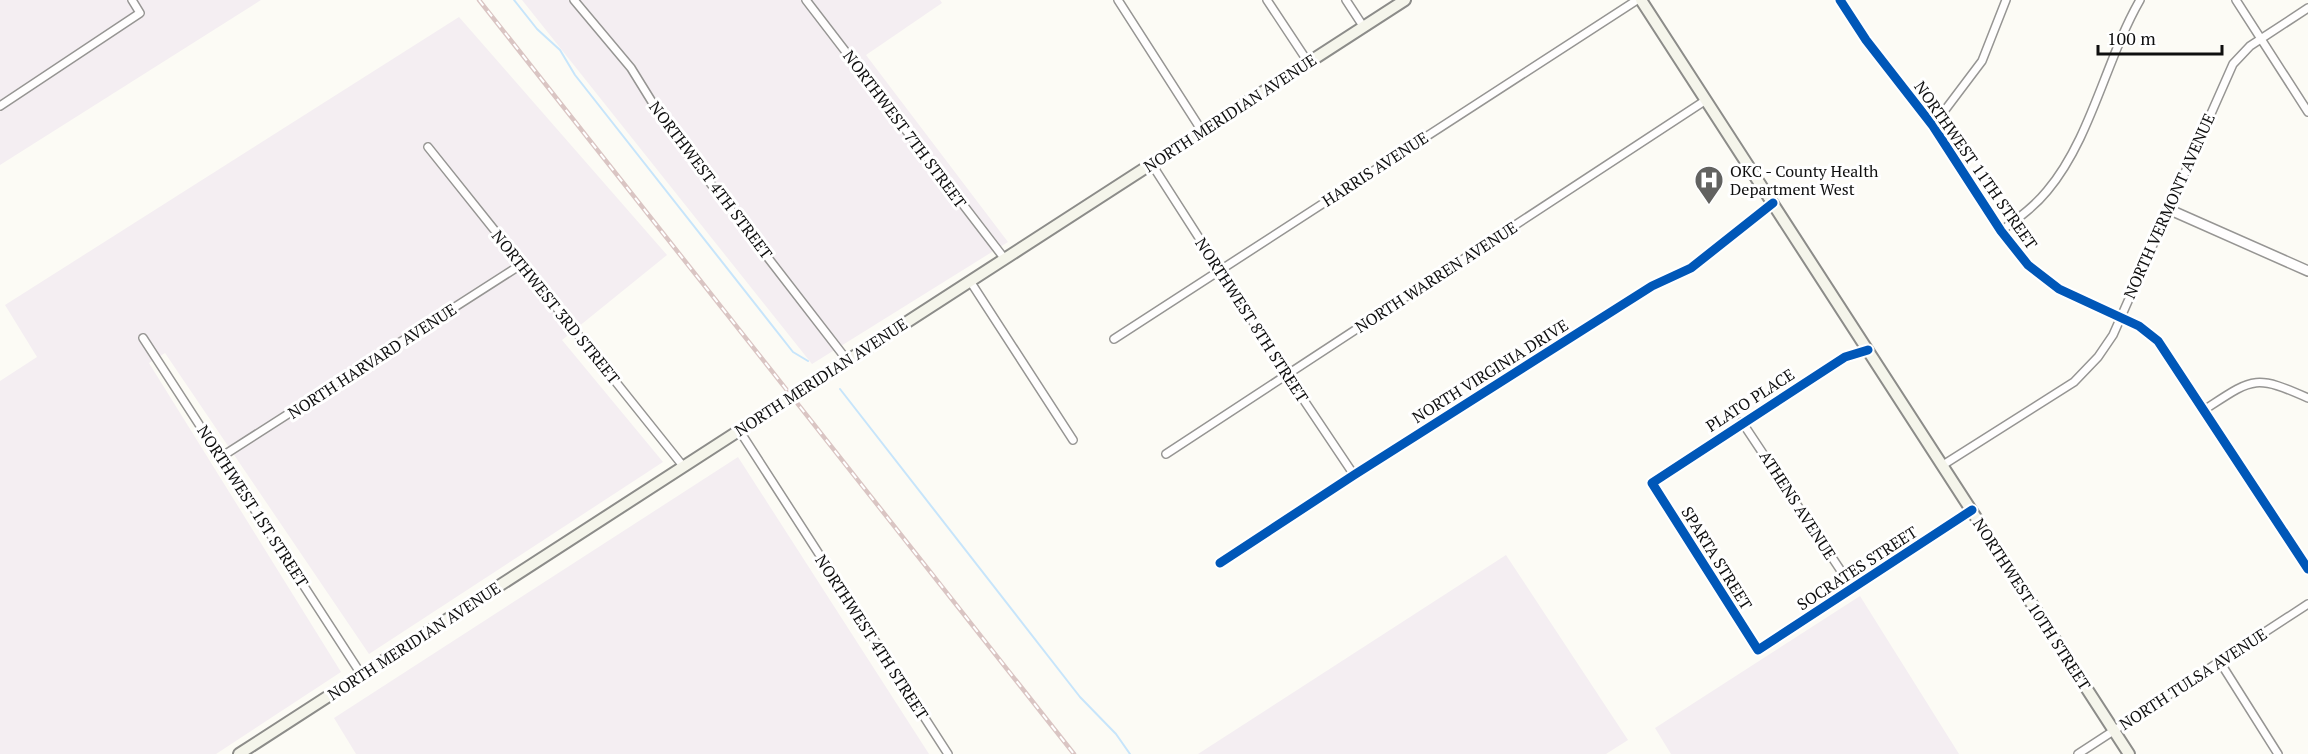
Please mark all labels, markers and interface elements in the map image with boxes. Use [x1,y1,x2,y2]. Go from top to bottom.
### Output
scale bar [2098,18,2222,56]
text: 100 m [2107,26,2156,50]
street label: NORTHWEST 7TH STREET [838,46,972,212]
street label: NORTH MERIDIAN AVENUE [1139,49,1321,177]
street label: NORTHWEST 11TH STREET [1909,76,2043,254]
street label: NORTHWEST 4TH STREET [644,97,778,263]
street label: NORTH VERMONT AVENUE [2118,110,2220,302]
street label: HARRIS AVENUE [1318,127,1432,211]
place label: OKC - County Health Department West [1730,160,1879,200]
hospital icon: OKC - County Health Department West [1693,164,1725,206]
street label: NORTH WARREN AVENUE [1351,216,1521,338]
street label: NORTHWEST 3RD STREET [487,225,625,389]
street label: NORTHWEST 8TH STREET [1190,233,1314,407]
street label: NORTH HARVARD AVENUE [284,298,460,424]
street label: NORTH MERIDIAN AVENUE [730,313,912,441]
street label: NORTH VIRGINIA DRIVE [1408,314,1572,428]
street label: PLATO PLACE [1702,363,1798,437]
street label: NORTHWEST 1ST STREET [192,421,314,591]
street label: ATHENS AVENUE [1755,446,1841,564]
street label: SPARTA STREET [1677,502,1758,614]
street label: NORTHWEST 10TH STREET [1968,514,2096,694]
street label: SOCRATES STREET [1793,521,1922,615]
street label: NORTHWEST 4TH STREET [810,550,934,724]
street label: NORTH MERIDIAN AVENUE [323,577,505,705]
street label: NORTH TULSA AVENUE [2115,623,2271,735]

